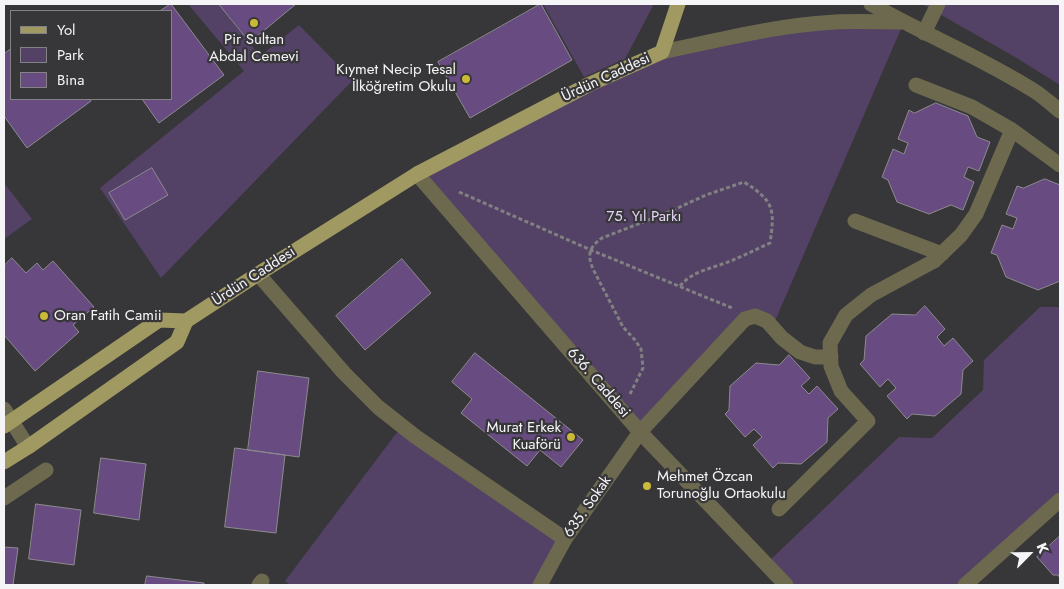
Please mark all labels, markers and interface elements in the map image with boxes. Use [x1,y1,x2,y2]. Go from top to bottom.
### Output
legend [10,10,172,100]
marker: Pir Sultan Abdal Cemevi [248,17,260,29]
text: Yol [57,19,76,41]
place label: Pir Sultan Abdal Cemevi [209,31,299,66]
text: Park [57,44,84,66]
street label: Ürdün Caddesi [559,50,653,106]
place label: Kıymet Necip Tesal İlköğretim Okulu [336,61,456,96]
text: Bina [57,69,84,91]
marker: Kıymet Necip Tesal İlköğretim Okulu [460,73,472,85]
park label: 75. Yıl Parkı [606,208,682,226]
street label: Ürdün Caddesi [209,243,299,311]
place label: Oran Fatih Camii [54,307,162,325]
marker: Oran Fatih Camii [38,310,50,322]
street label: 636. Caddesi [563,344,633,422]
place label: Murat Erkek Kuaförü [486,419,561,454]
marker: Murat Erkek Kuaförü [565,431,577,443]
place label: Mehmet Özcan Torunoğlu Ortaokulu [657,468,786,503]
street label: 635. Sokak [560,473,616,541]
marker: Mehmet Özcan Torunoğlu Ortaokulu [641,480,653,492]
north arrow [1004,529,1054,579]
text: K [1032,540,1054,557]

